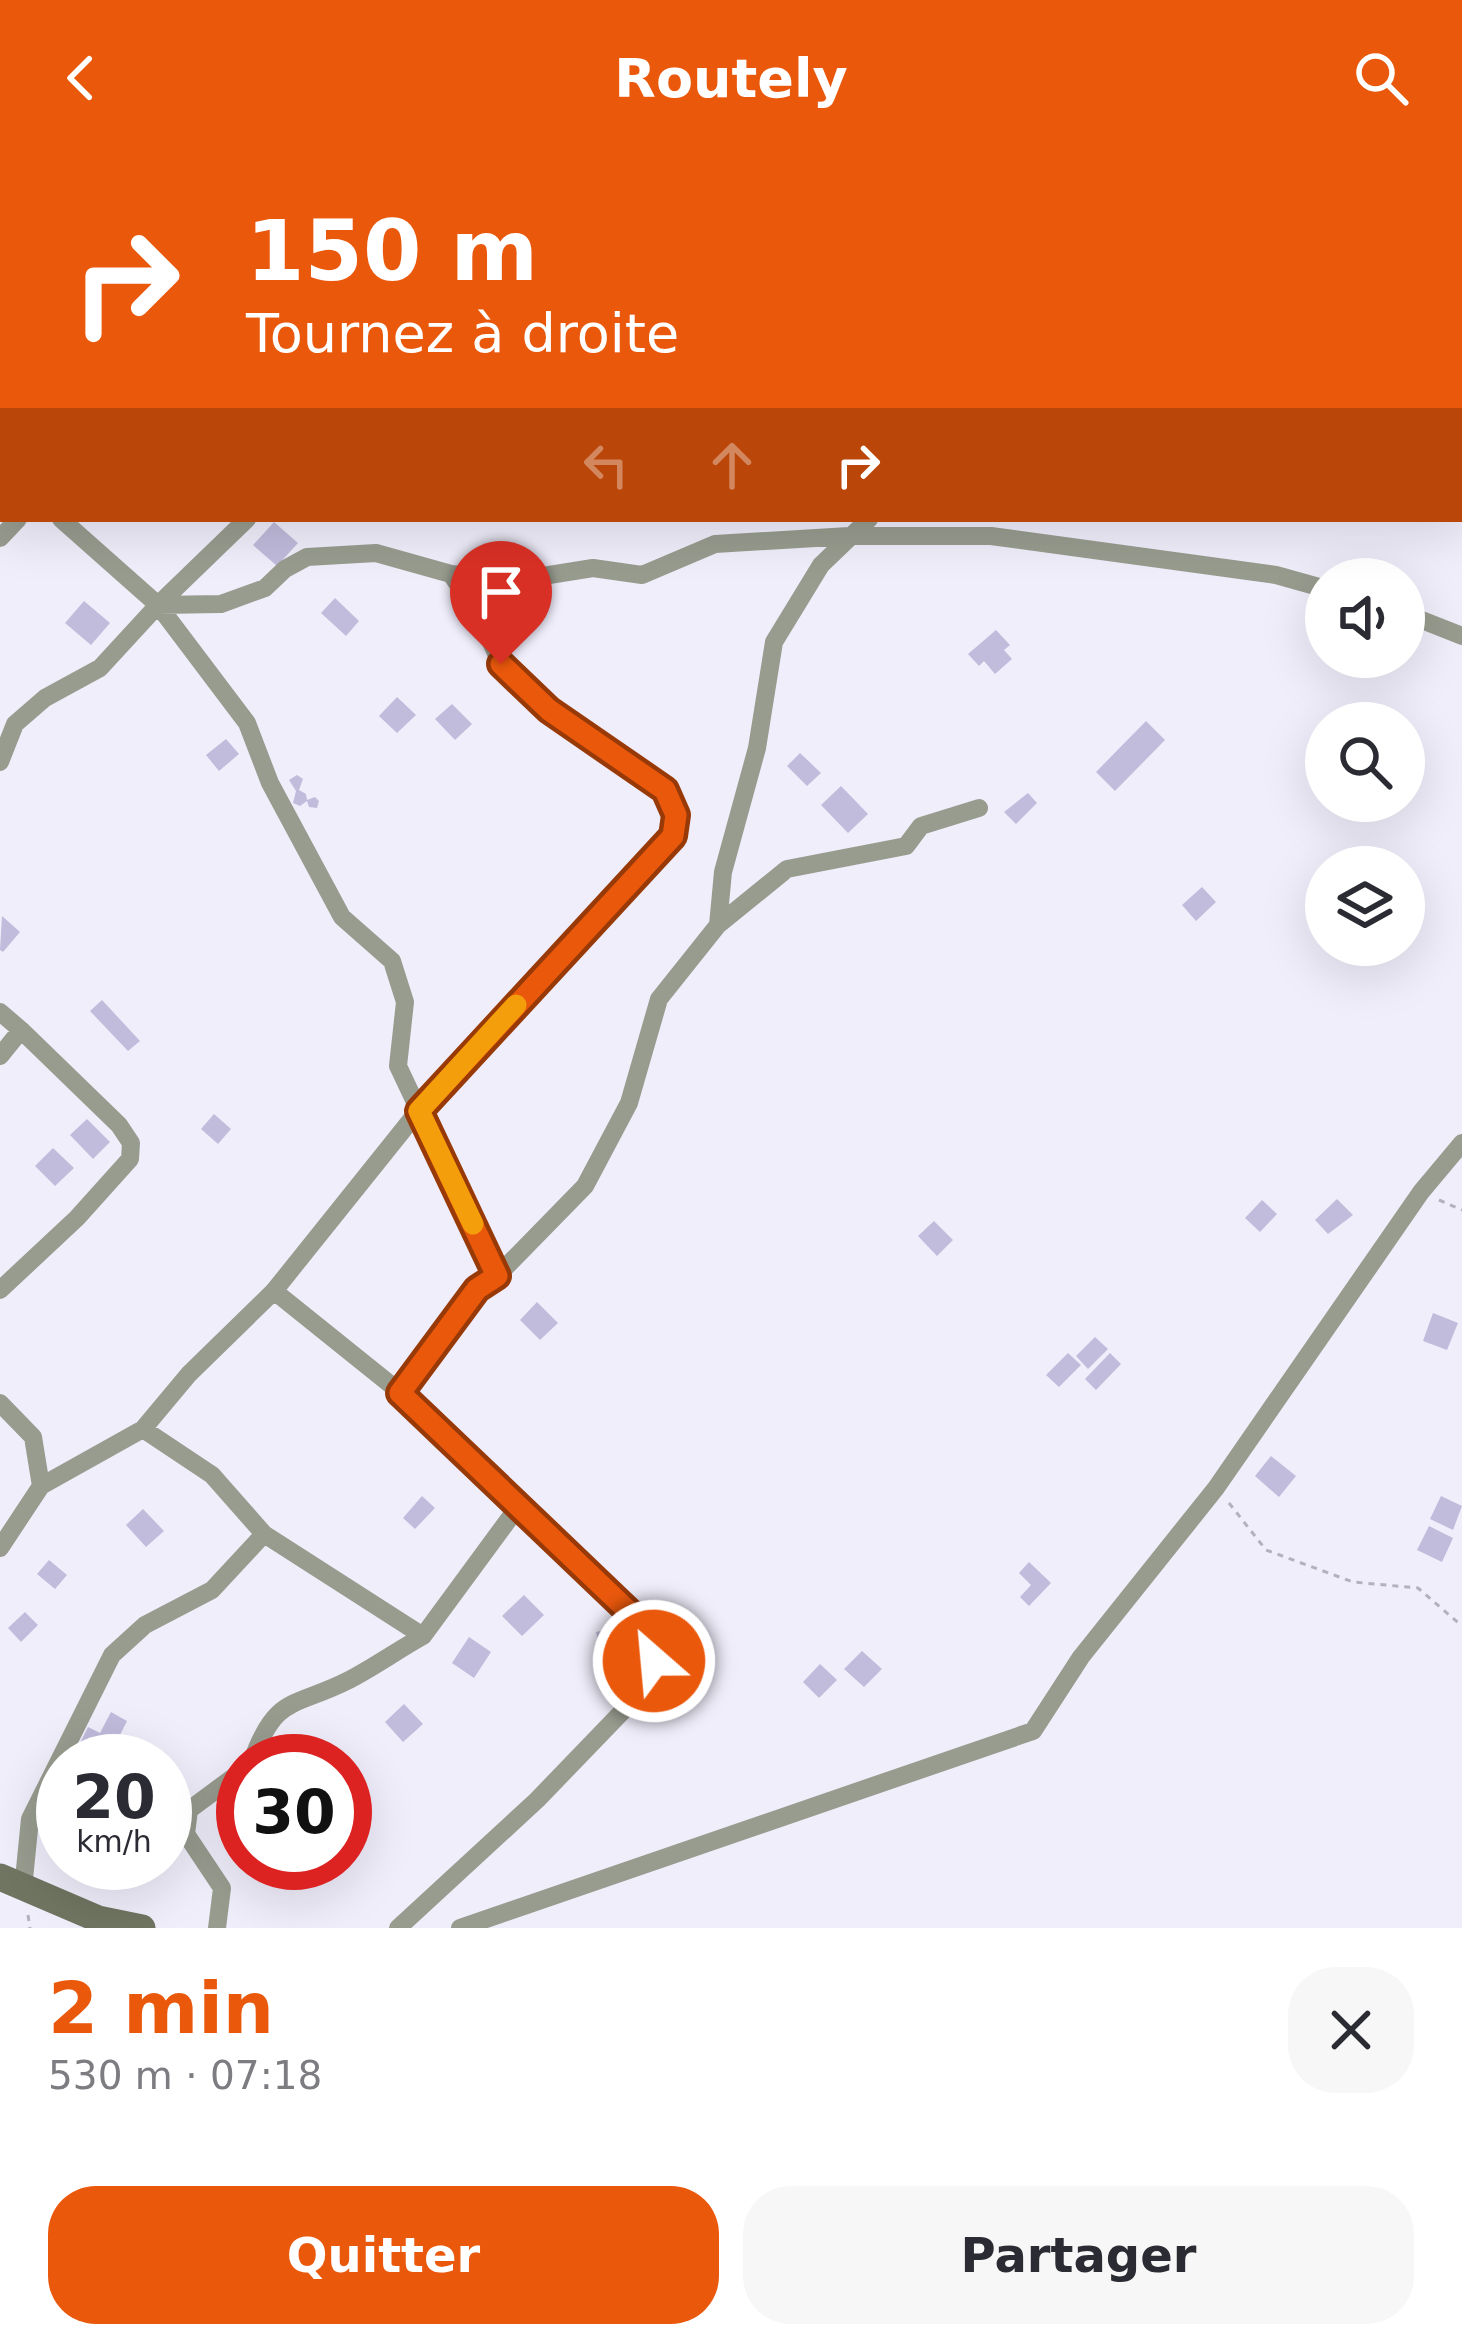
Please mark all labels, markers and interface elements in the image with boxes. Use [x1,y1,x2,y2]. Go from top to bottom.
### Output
icon: back [48,45,114,111]
icon: search [1348,45,1414,111]
text: Routely [614,47,848,110]
text: 150 m [246,202,538,300]
icon: right [48,204,204,360]
text: Tournez à droite [246,302,679,365]
icon: left [573,432,639,498]
icon: ahead [699,432,765,498]
icon: right [825,432,891,498]
pin [450,541,552,664]
map controls [1305,558,1425,966]
button: sound [1305,558,1425,678]
icon: arrive [468,559,534,625]
button: search [1305,702,1425,822]
button: layers [1305,846,1425,966]
position arrow [591,1598,717,1724]
speed limit sign: 30 [216,1734,372,1890]
text: 20 [72,1762,156,1832]
text: km/h [76,1824,152,1859]
text: 2 min [48,1966,274,2050]
button: close [1288,1967,1414,2093]
text: 530 m · 07:18 [48,2053,322,2098]
button: Quitter [48,2186,719,2324]
button: Partager [743,2186,1414,2324]

